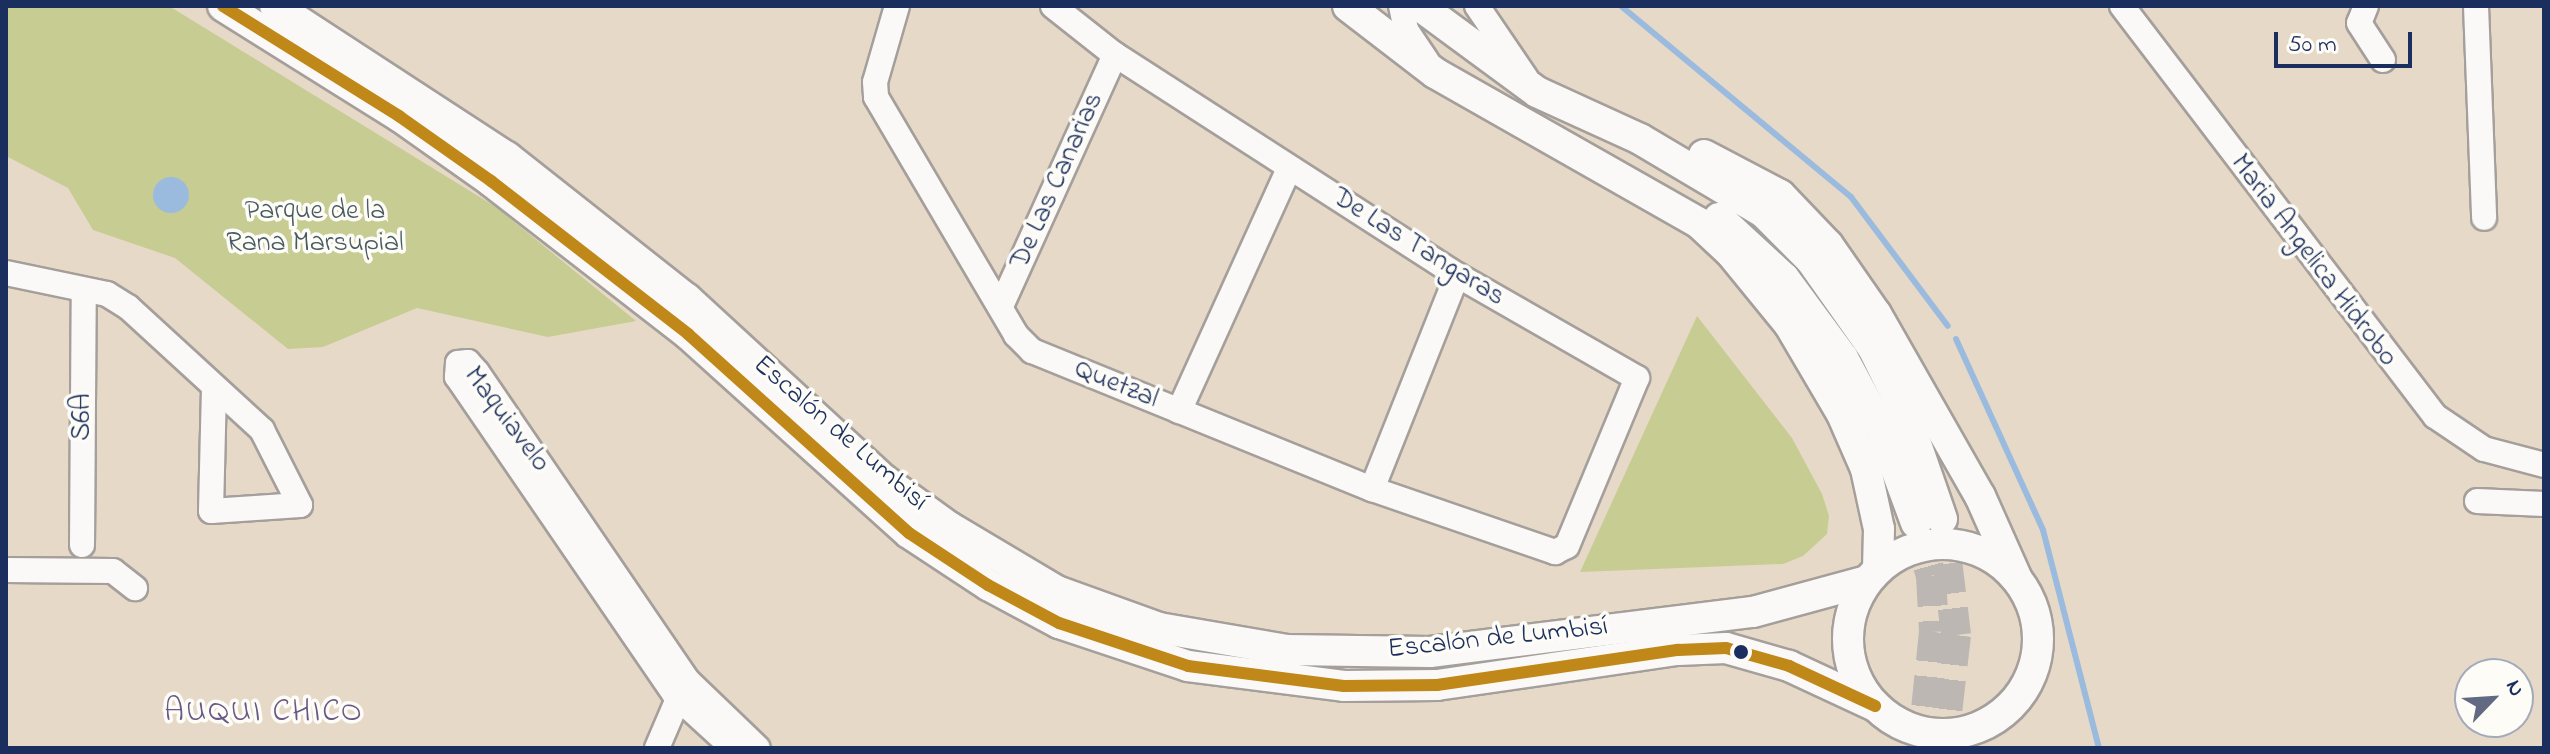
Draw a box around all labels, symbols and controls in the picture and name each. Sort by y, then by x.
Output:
scale bar [2278,16,2416,66]
text: 50 m [2288,28,2337,63]
street label: De Las Canarias [1004,88,1112,274]
street label: Maria Angelica Hidrobo [2222,148,2404,374]
street label: De Las Tangaras [1325,181,1511,315]
park label: Parque de la Rana Marsupial [226,195,404,261]
street label: Escalón de Lumbisí [745,349,935,519]
street label: Quetzal [1069,353,1163,417]
street label: Maquiavelo [455,361,557,479]
street label: S6A [66,393,100,441]
street label: Escalón de Lumbisí [1386,611,1610,667]
unlabelled marker [1733,644,1749,660]
north arrow [2454,658,2534,738]
text: N [2496,675,2532,702]
district label: AUQUI CHICO [164,694,364,732]

